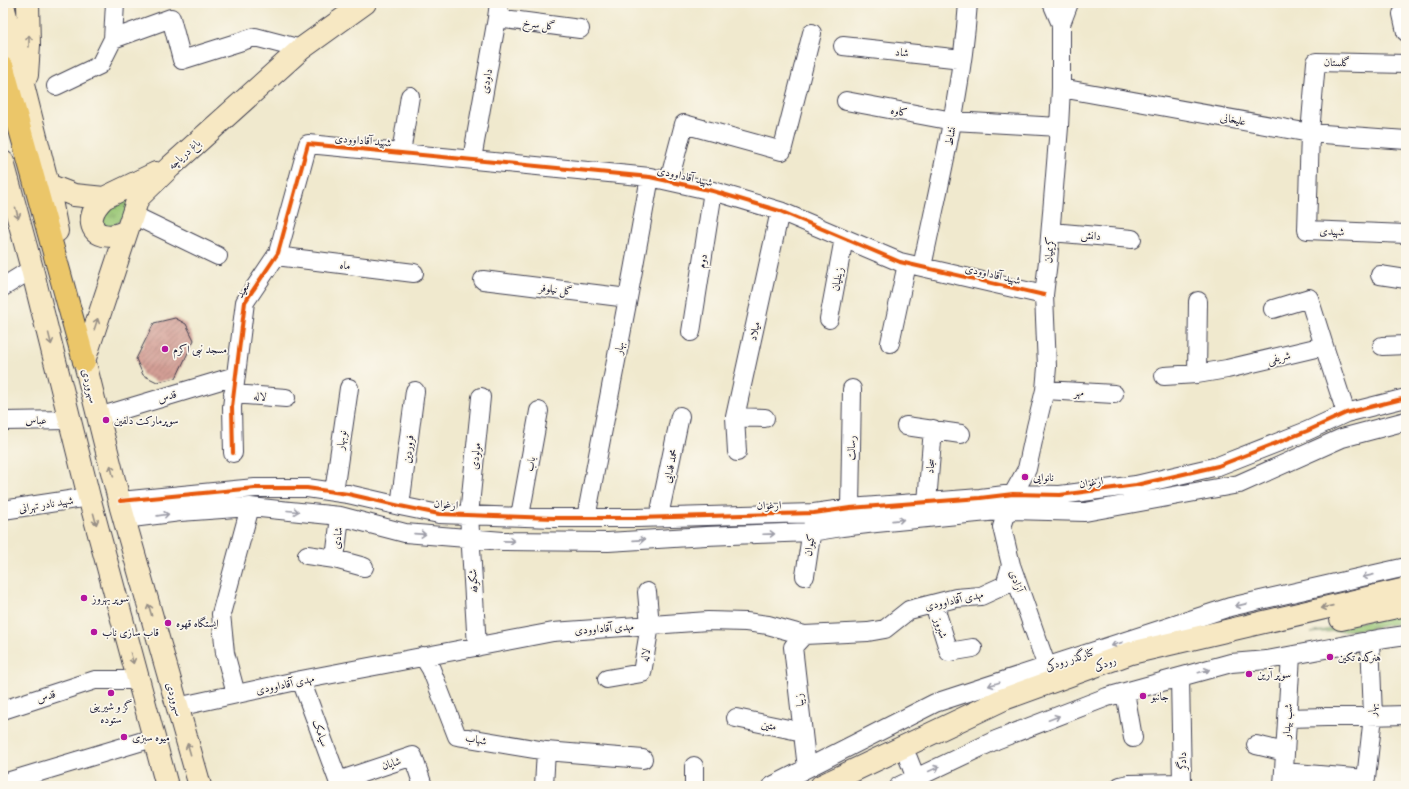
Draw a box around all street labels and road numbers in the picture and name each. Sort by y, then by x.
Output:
street label: گل سرخ [521,15,556,37]
street label: شاد [894,45,909,60]
street label: گلستان [1324,55,1350,69]
street label: داودی [478,68,495,95]
street label: کاوه [889,103,908,119]
street label: علیخانی [1219,111,1247,128]
street label: نشاط [942,125,959,147]
street label: شهید آقاداوودی [334,131,392,150]
street label: باغ دریاچه [165,136,205,174]
street label: شهید آقاداوودی [656,163,714,190]
street label: شهیدی [1319,225,1345,239]
street label: دانش [1080,228,1102,244]
street label: کریمیان [1042,236,1057,264]
street label: دوم [695,253,713,270]
street label: ماه [339,258,351,273]
street label: شهید آقاداوودی [964,261,1022,288]
street label: زینلیان [829,266,846,292]
street label: سعید [233,278,254,300]
street label: گل نیلوفر [537,280,574,300]
street label: میلاد [746,320,763,342]
street label: بهار [612,341,628,357]
street label: شریفی [1266,348,1293,368]
street label: سهروردی [78,368,100,405]
street label: مهر [1073,386,1084,400]
street label: قدس [156,387,178,406]
street label: لاله [253,390,267,403]
street label: عباس [25,414,47,427]
street label: نوبهار [334,429,350,452]
street label: فروردین [400,434,418,464]
street label: رسالت [845,435,858,461]
street label: مولودی [468,442,483,470]
street label: محمد فدایی [661,448,681,485]
street label: باب [523,456,538,473]
street label: سجاد [923,458,938,474]
street label: ارغوان [1078,474,1104,491]
street label: شهید نادر تهرانی [18,494,75,516]
street label: ارغوان [433,497,459,512]
street label: ارغوان [757,499,781,512]
street label: شادی [330,526,345,550]
street label: کیوان [801,533,818,557]
street label: آزادی [1007,568,1028,595]
street label: شکوفه [466,569,481,593]
street label: مهدی آقاداوودی [923,587,985,614]
street label: شبروز [931,615,950,640]
street label: مهدی آقاداوودی [574,619,634,638]
street label: کنارگذر رودکی [1043,643,1097,674]
street label: لاله [638,648,653,663]
street label: رودکی [1092,653,1118,673]
street label: مهدی آقاداوودی [254,671,316,698]
street label: سهروردی [163,681,186,718]
street label: قدس [35,687,57,706]
street label: زیبا [792,693,807,707]
street label: شب بیدار [1280,703,1296,740]
street label: بهار [1366,704,1380,717]
street label: سیامک [310,718,331,749]
street label: متین [760,718,778,733]
street label: شهاب [464,731,488,749]
street label: دادگر [1175,752,1189,771]
street label: شایان [380,754,403,773]

